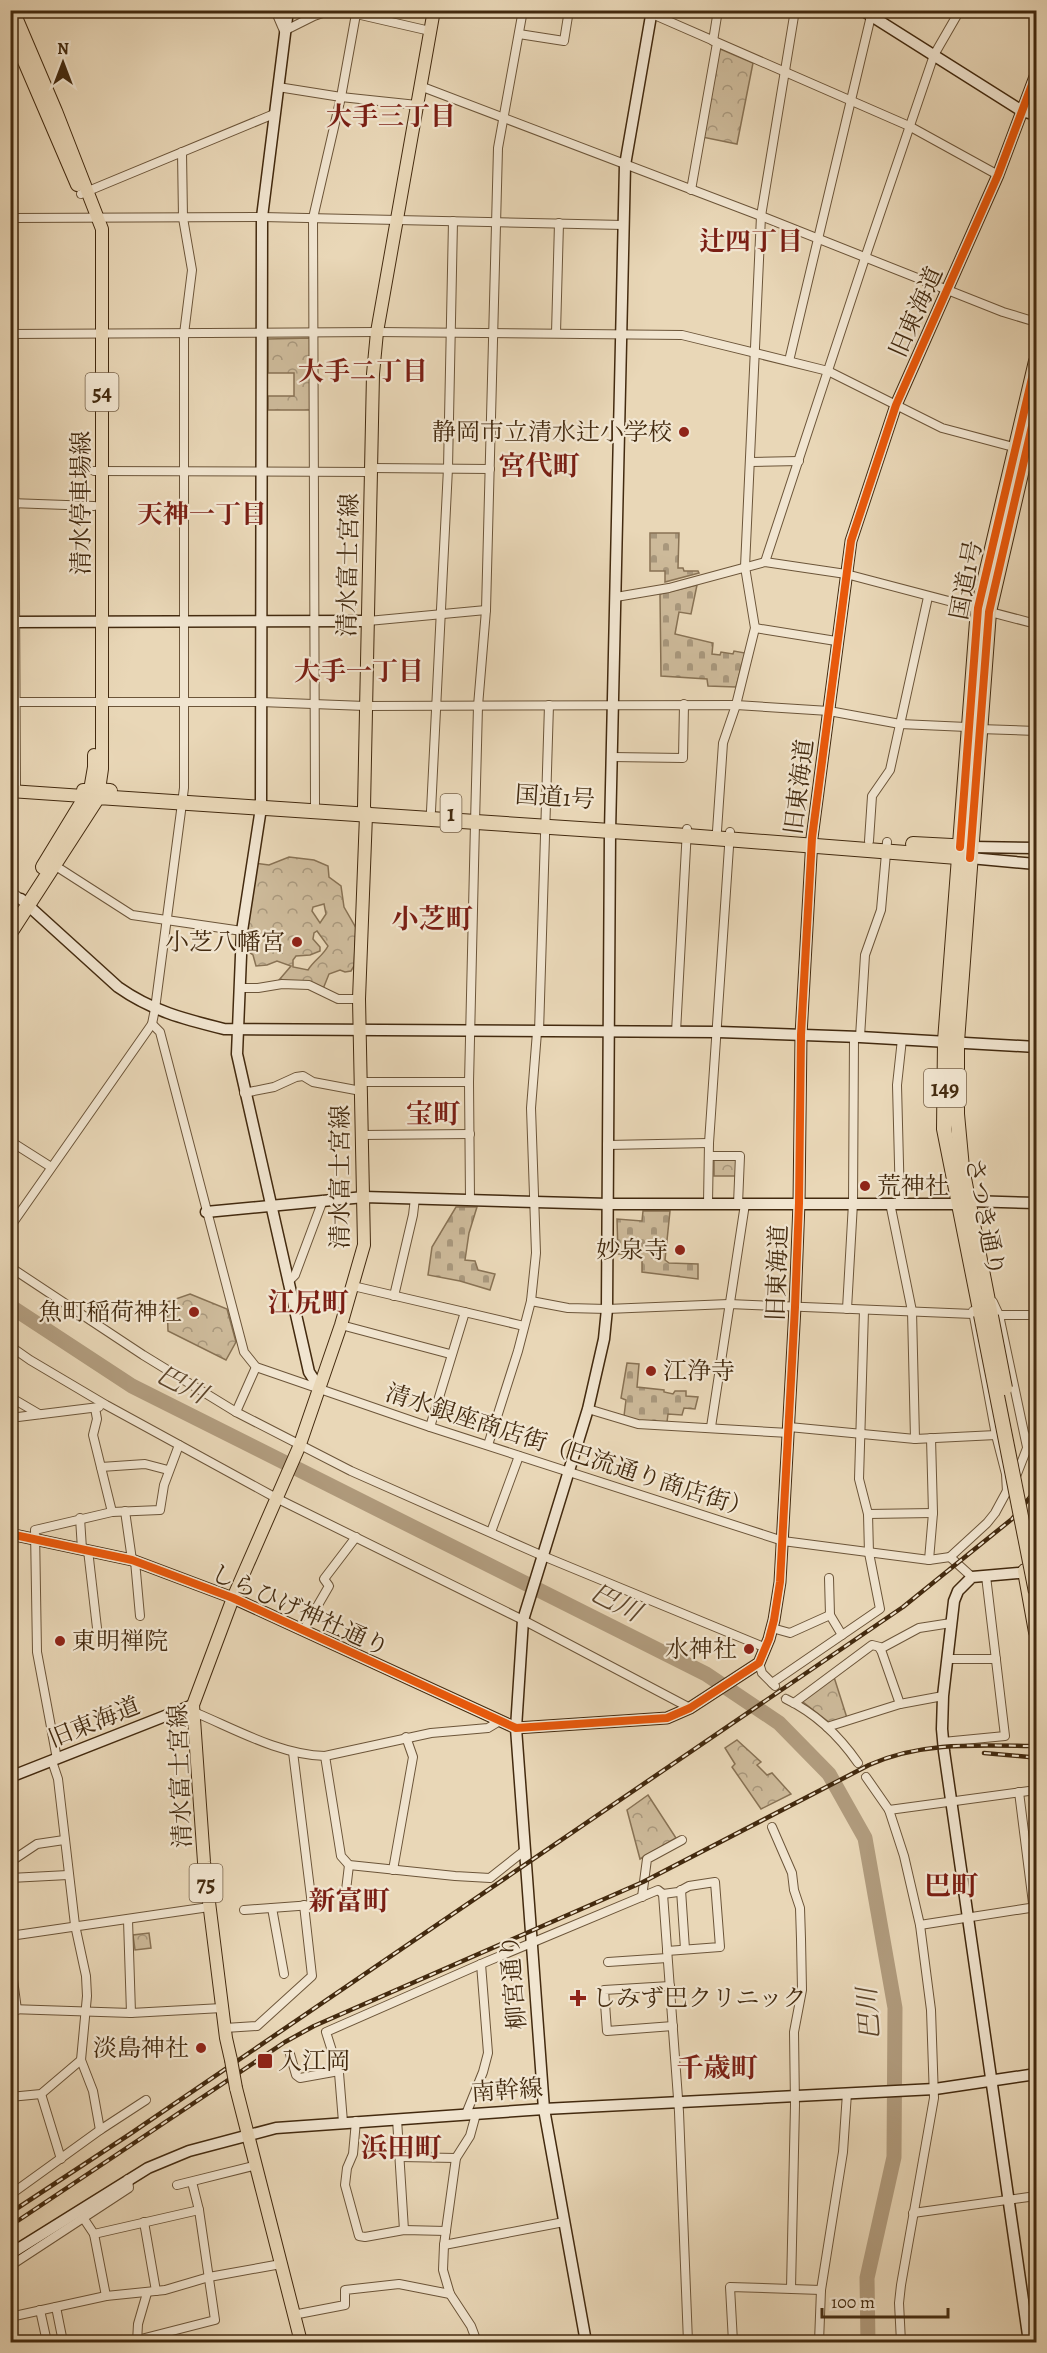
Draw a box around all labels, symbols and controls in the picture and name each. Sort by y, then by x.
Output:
north arrow [33,33,93,93]
text: N [57,38,69,60]
district label: 大手三丁目 [326,99,456,134]
district label: 辻四丁目 [699,224,803,259]
street label: 旧東海道 [882,262,950,362]
district label: 大手二丁目 [298,354,428,389]
road number: 54 [86,373,118,411]
place label: 静岡市立清水辻小学校 [432,416,672,448]
marker: 静岡市立清水辻小学校 [677,425,691,439]
street label: 清水停車場線 [65,431,97,575]
district label: 宮代町 [499,448,580,484]
street label: 清水富士宮線 [331,493,365,637]
district label: 天神一丁目 [137,497,267,532]
street label: 国道1号 [943,538,989,622]
district label: 大手一丁目 [294,654,424,689]
street label: 旧東海道 [777,737,821,837]
street label: 国道1号 [514,778,596,816]
road number: 1 [440,794,462,832]
district label: 小芝町 [392,901,473,937]
place label: 小芝八幡宮 [165,926,285,958]
marker: 小芝八幡宮 [290,935,304,949]
road number: 149 [924,1069,966,1107]
district label: 宝町 [406,1096,460,1132]
street label: 清水富士宮線 [324,1105,356,1249]
street label: さつき通り [958,1155,1012,1279]
place label: 荒神社 [877,1170,949,1202]
marker: 荒神社 [858,1179,872,1193]
street label: 旧東海道 [759,1224,795,1322]
place label: 妙泉寺 [596,1234,668,1266]
marker: 妙泉寺 [673,1243,687,1257]
district label: 江尻町 [268,1285,349,1321]
place label: 魚町稲荷神社 [38,1296,182,1328]
marker: 魚町稲荷神社 [187,1305,201,1319]
place label: 江浄寺 [663,1355,735,1387]
water label: 巴川 [151,1357,216,1413]
marker: 江浄寺 [644,1364,658,1378]
street label: 清水銀座商店街（巴流通り商店街） [381,1376,757,1526]
street label: しらひげ神社通り [206,1556,394,1664]
water label: 巴川 [585,1575,650,1631]
place label: 東明禅院 [72,1625,168,1657]
place label: 水神社 [665,1633,737,1665]
marker: 東明禅院 [53,1634,67,1648]
marker: 水神社 [742,1642,756,1656]
street label: 旧東海道 [44,1689,144,1755]
street label: 清水富士宮線 [161,1703,199,1849]
road number: 75 [190,1864,222,1902]
district label: 巴町 [924,1868,978,1904]
district label: 新富町 [309,1883,390,1919]
street label: 柳宮通り [493,1933,533,2031]
place label: しみず巴クリニック [592,1982,807,2014]
water label: 巴川 [849,1984,888,2041]
marker: しみず巴クリニック [569,1989,587,2007]
place label: 淡島神社 [93,2032,189,2064]
marker: 淡島神社 [194,2041,208,2055]
place label: 入江岡 [278,2045,350,2077]
district label: 千歳町 [677,2050,758,2086]
marker: 入江岡 [256,2052,274,2070]
street label: 南幹線 [470,2072,544,2108]
district label: 浜田町 [361,2130,442,2166]
scale bar [822,2281,948,2319]
text: 100 m [831,2290,875,2314]

